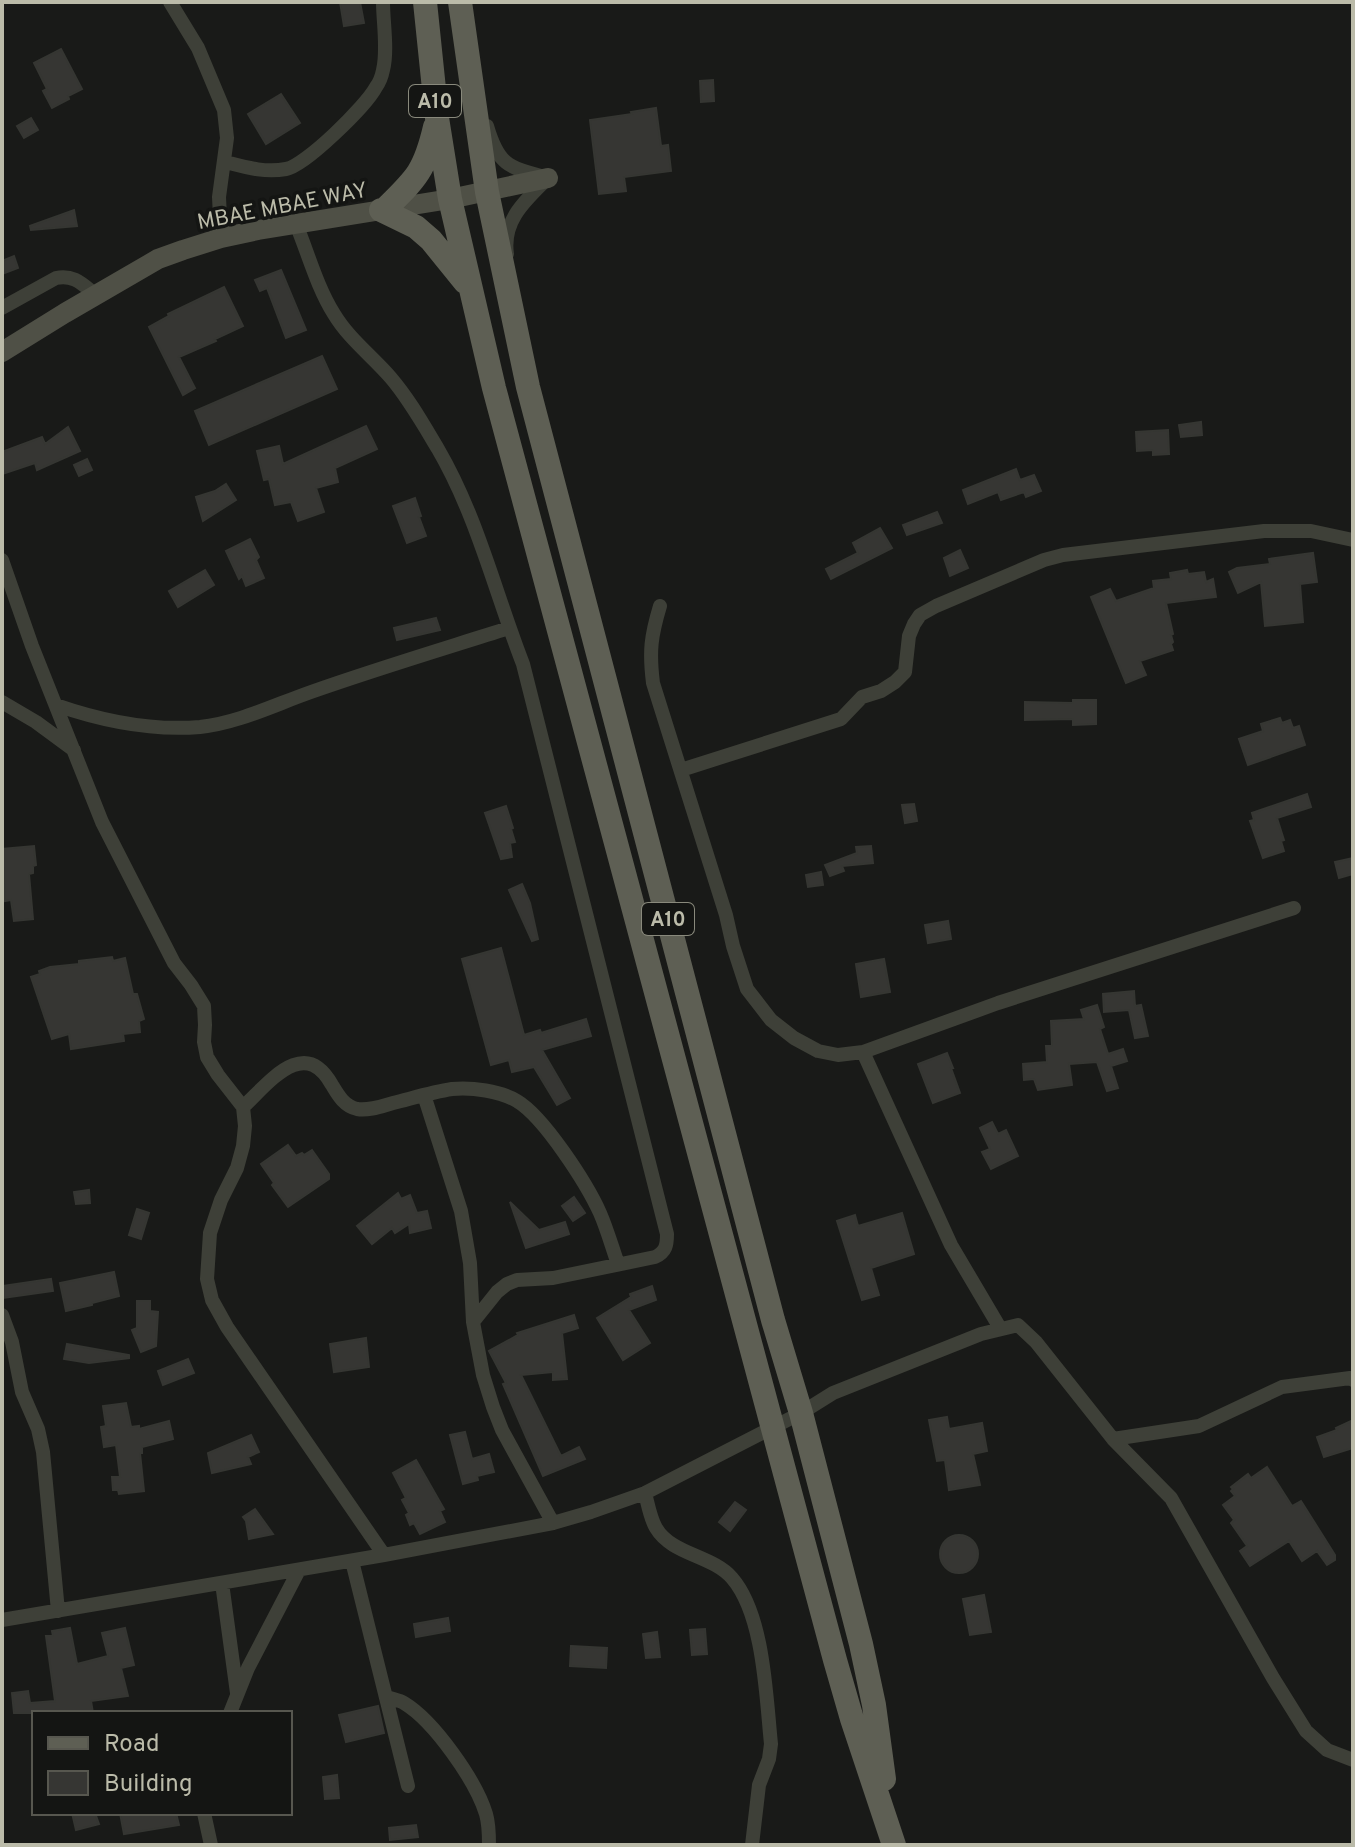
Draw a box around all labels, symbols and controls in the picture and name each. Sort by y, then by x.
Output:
road number: A10 [409,85,461,117]
street label: MBAE MBAE WAY [195,178,370,237]
road number: A10 [642,903,694,935]
legend [32,1711,292,1815]
text: Road [104,1730,160,1760]
text: Building [104,1770,193,1800]

